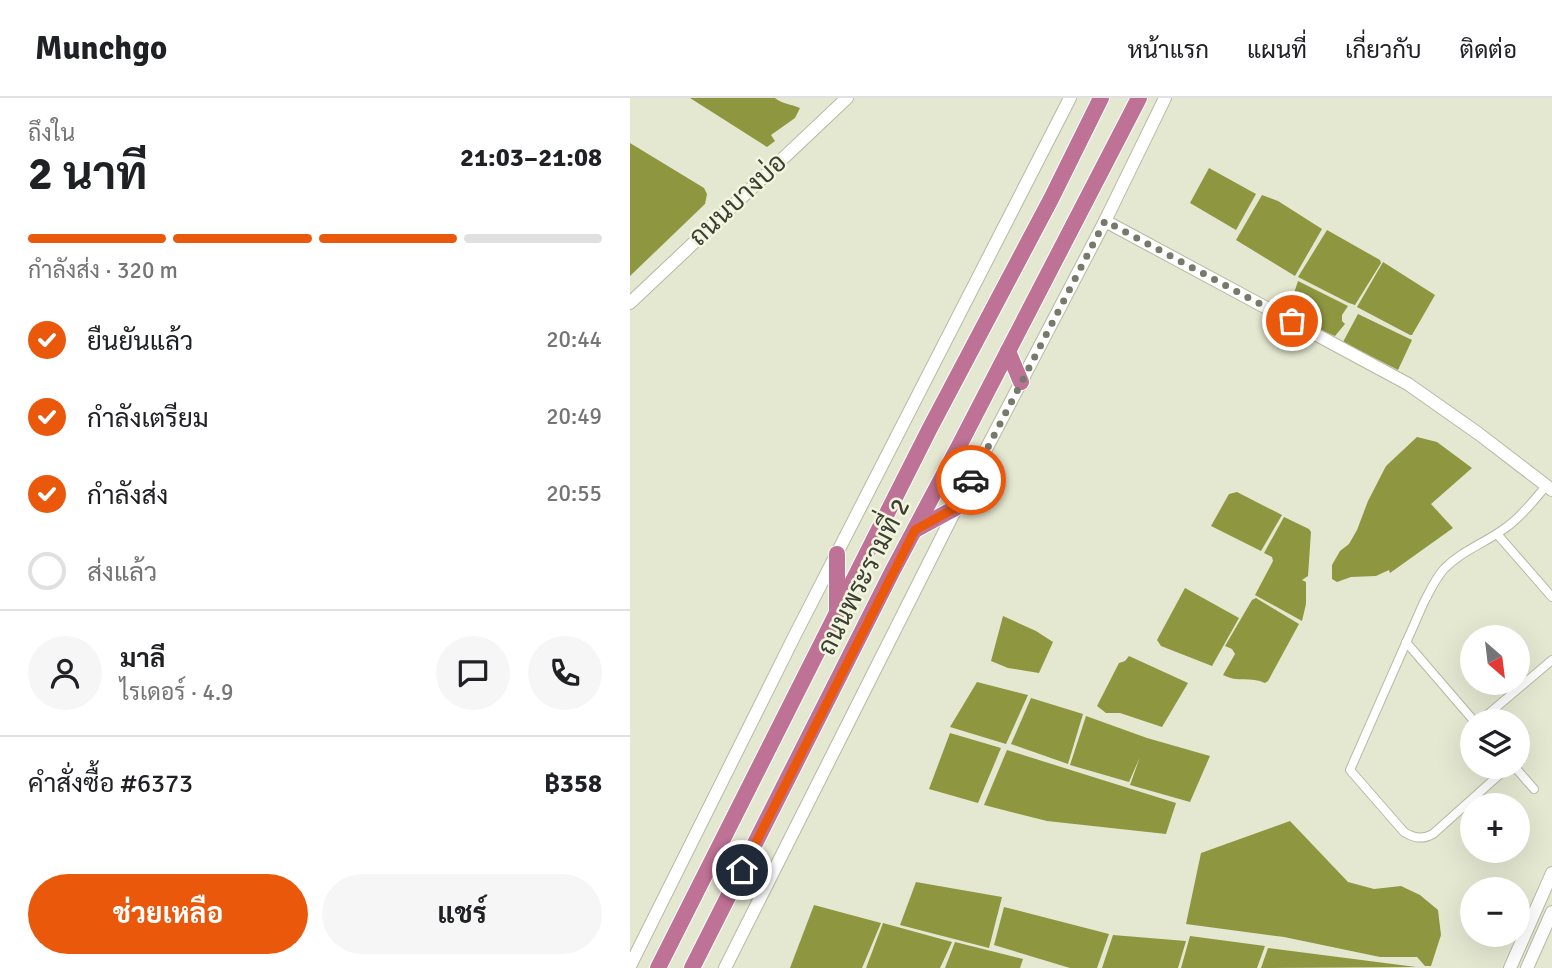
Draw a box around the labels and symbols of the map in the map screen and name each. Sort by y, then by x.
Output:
street label: ถนนบางบ่อ [683,147,793,253]
pin [1262,291,1322,351]
courier [936,445,1006,515]
street label: ถนนพระรามที่ 2 [805,490,917,661]
north arrow [1460,625,1530,695]
pin [712,840,772,900]

